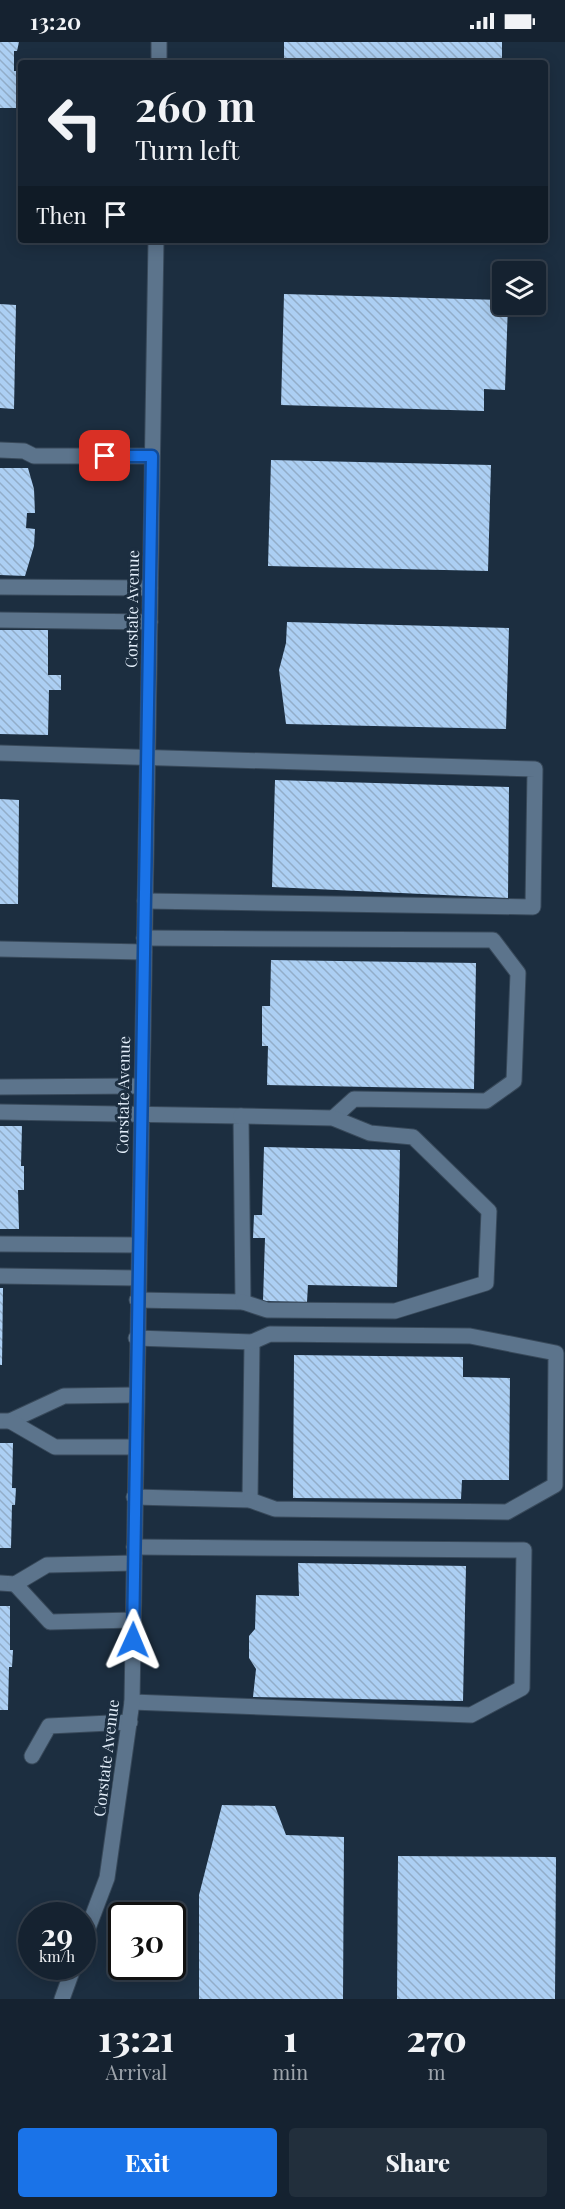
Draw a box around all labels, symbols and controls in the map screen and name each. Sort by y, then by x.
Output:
text: 13:20 [30,6,81,36]
text: 260 m [135,77,255,133]
icon: left [36,84,114,162]
text: Turn left [135,131,239,167]
icon: arrive [99,198,132,231]
text: Then [36,200,87,230]
map controls [492,261,546,315]
button: layers [492,261,546,315]
pin [79,430,130,481]
icon: arrive [88,439,121,472]
street label: Corstate Avenue [120,550,143,668]
street label: Corstate Avenue [111,1036,134,1154]
position arrow [101,1608,165,1672]
street label: Corstate Avenue [88,1698,123,1818]
speed limit sign: 30 [108,1902,186,1980]
text: 29 [41,1914,73,1954]
text: km/h [39,1946,75,1966]
text: 13:21 [98,2013,174,2061]
text: 1 [283,2013,297,2061]
text: 270 [407,2013,467,2061]
text: Arrival [106,2058,167,2085]
text: min [273,2058,308,2085]
text: m [428,2058,445,2085]
button: Exit [18,2128,277,2197]
button: Share [289,2128,547,2197]

